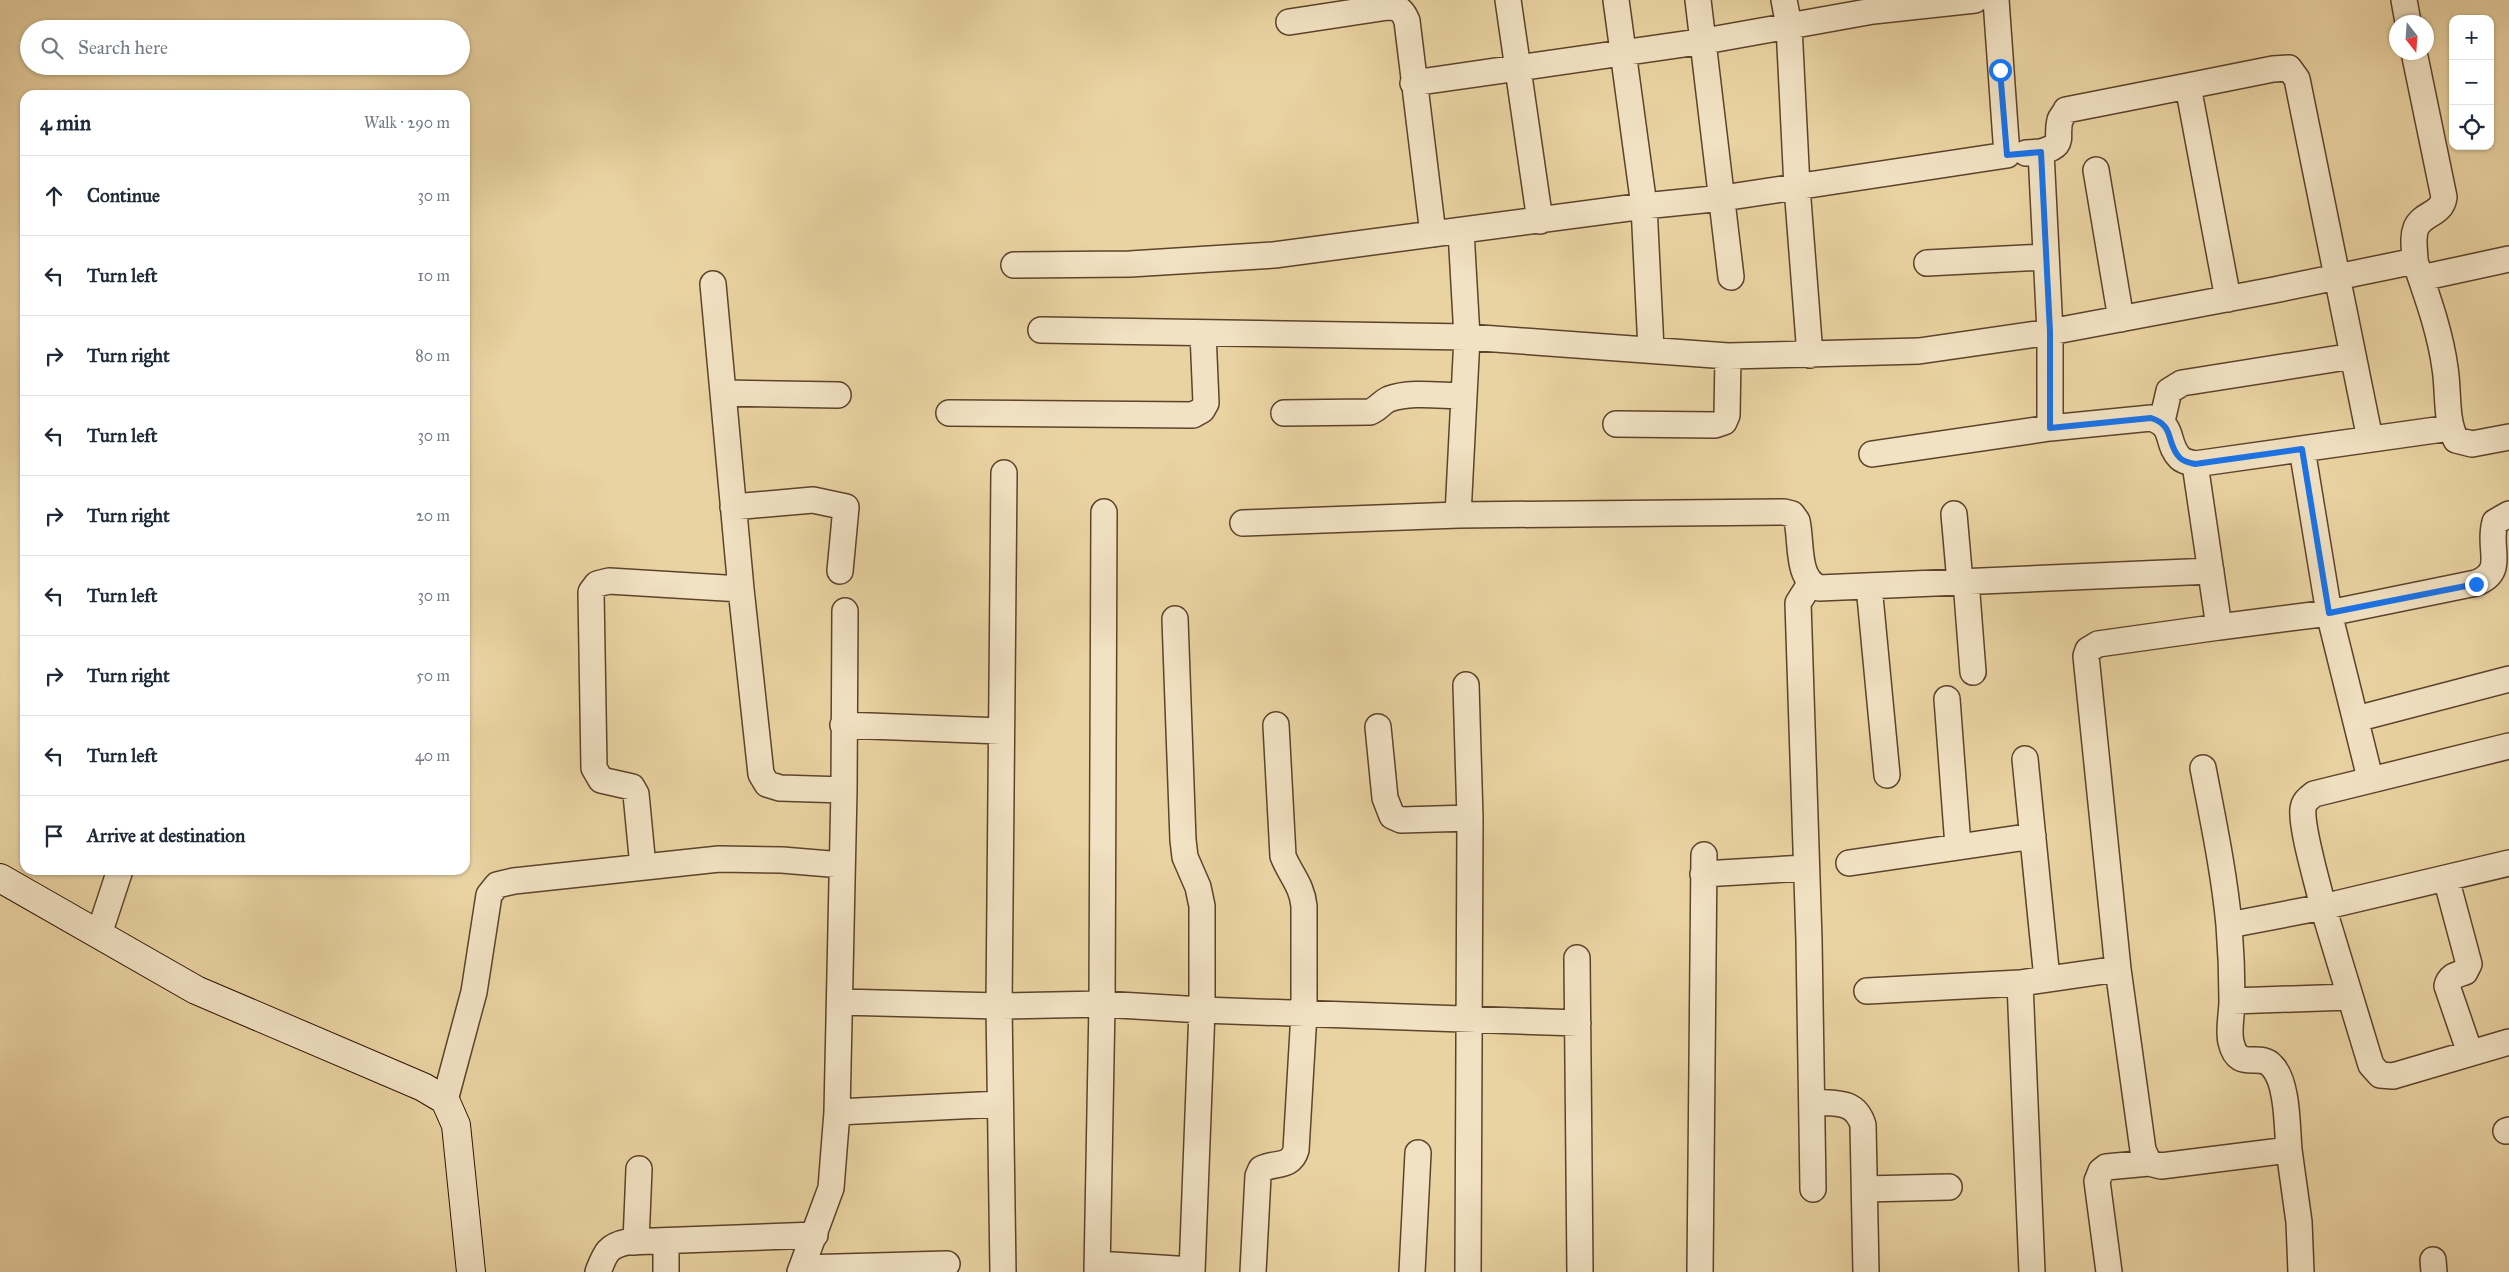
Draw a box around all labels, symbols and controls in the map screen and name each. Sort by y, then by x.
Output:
north arrow [2389,15,2434,60]
map controls [2449,15,2494,150]
button: + [2449,15,2494,60]
search box [20,20,470,75]
icon: search [38,34,66,62]
text: Search here [78,36,168,59]
route start [1989,59,2012,82]
button: − [2449,60,2494,105]
button: locate [2449,105,2494,150]
text: 4 min [40,110,91,136]
text: Walk · 290 m [364,113,450,132]
icon: ahead [40,182,68,210]
text: Continue [87,184,160,207]
text: 30 m [417,186,450,205]
icon: left [40,262,68,290]
text: Turn left [87,264,157,287]
text: 10 m [418,266,450,285]
icon: right [40,342,68,370]
text: Turn right [87,344,170,367]
text: 80 m [415,346,450,365]
icon: left [40,422,68,450]
text: Turn left [87,424,157,447]
text: 30 m [417,426,450,445]
icon: right [40,502,68,530]
text: Turn right [87,504,170,527]
text: 20 m [416,506,450,525]
route end [2465,573,2488,596]
icon: left [40,582,68,610]
text: Turn left [87,584,157,607]
text: 30 m [417,586,450,605]
icon: right [40,662,68,690]
text: Turn right [87,664,170,687]
text: 50 m [416,666,450,685]
icon: left [40,742,68,770]
text: Turn left [87,744,157,767]
text: 40 m [415,746,450,765]
icon: arrive [40,822,68,850]
text: Arrive at destination [87,824,245,847]

